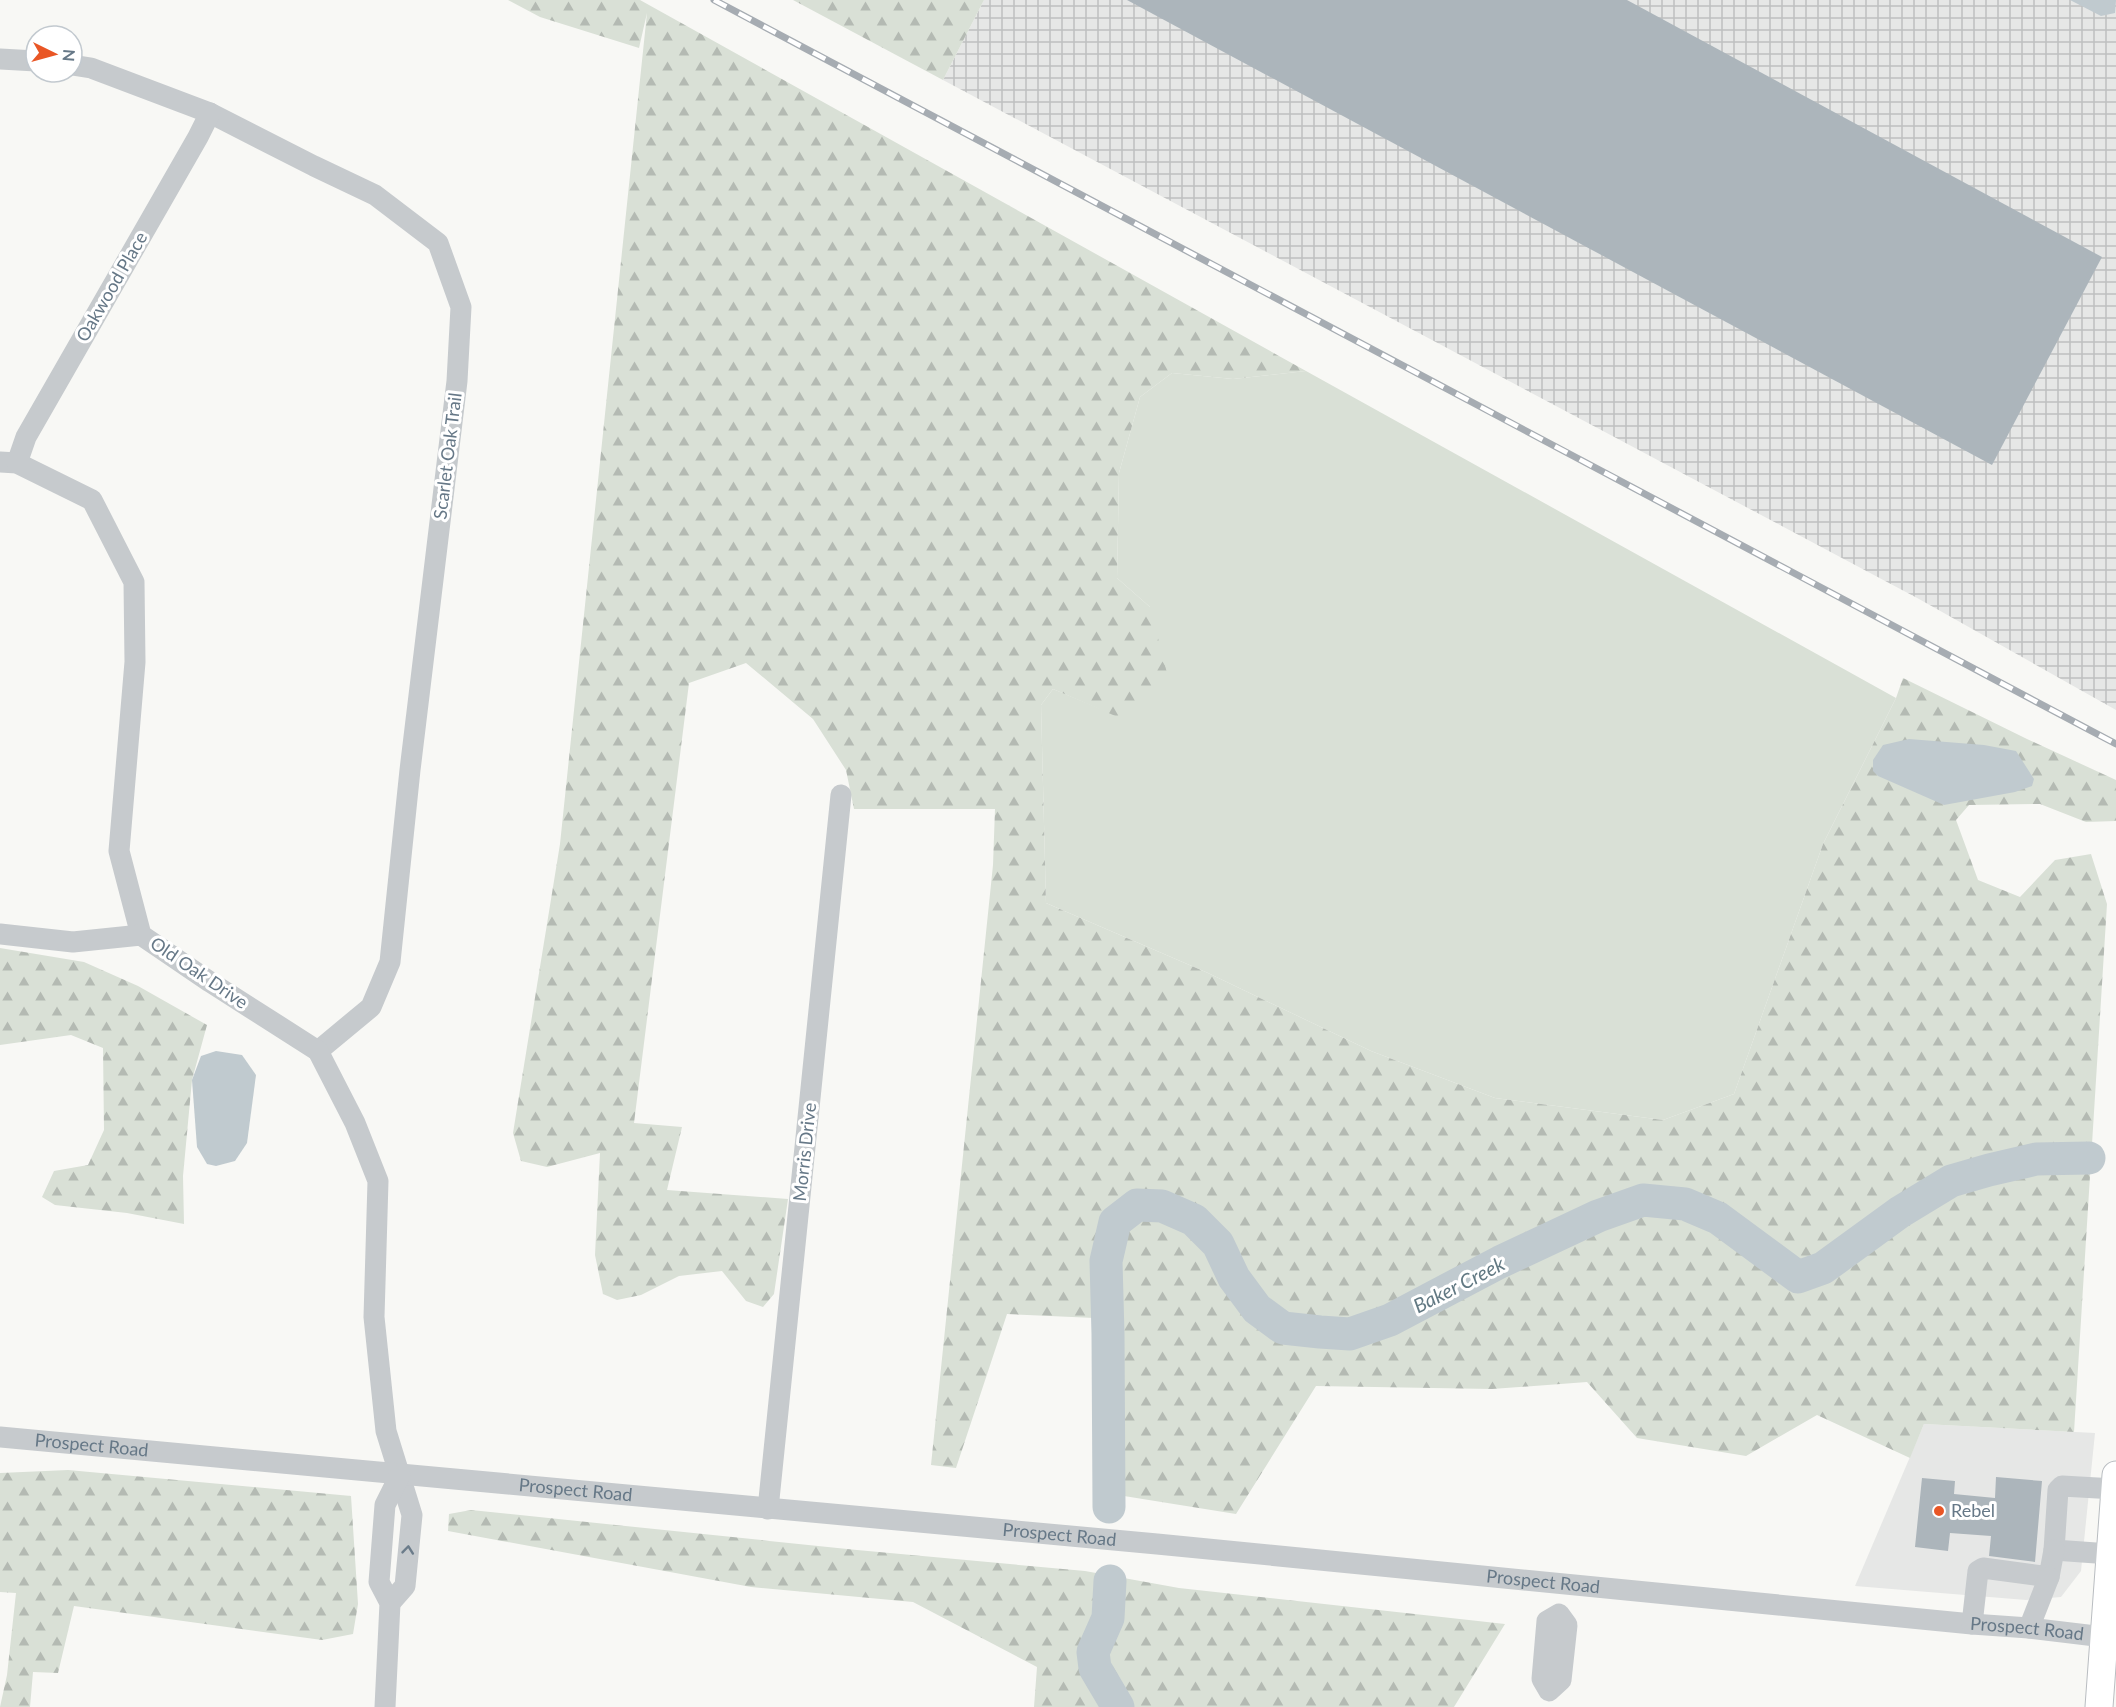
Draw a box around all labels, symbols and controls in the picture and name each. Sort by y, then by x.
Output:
north arrow [24,24,84,84]
text: N [59,48,79,62]
street label: Oakwood Place [71,228,151,345]
street label: Scarlet Oak Trail [428,391,466,520]
street label: Old Oak Drive [147,931,253,1013]
street label: Morris Drive [788,1101,820,1202]
water label: Baker Creek [1409,1251,1509,1317]
street label: Prospect Road [34,1428,150,1461]
street label: Prospect Road [518,1473,633,1505]
place label: Rebel [1951,1499,1995,1521]
marker: Rebel [1932,1504,1946,1518]
street label: Prospect Road [1002,1518,1117,1550]
one-way arrow [401,1546,414,1555]
street label: Prospect Road [1485,1564,1601,1597]
street label: Prospect Road [1969,1612,2085,1644]

